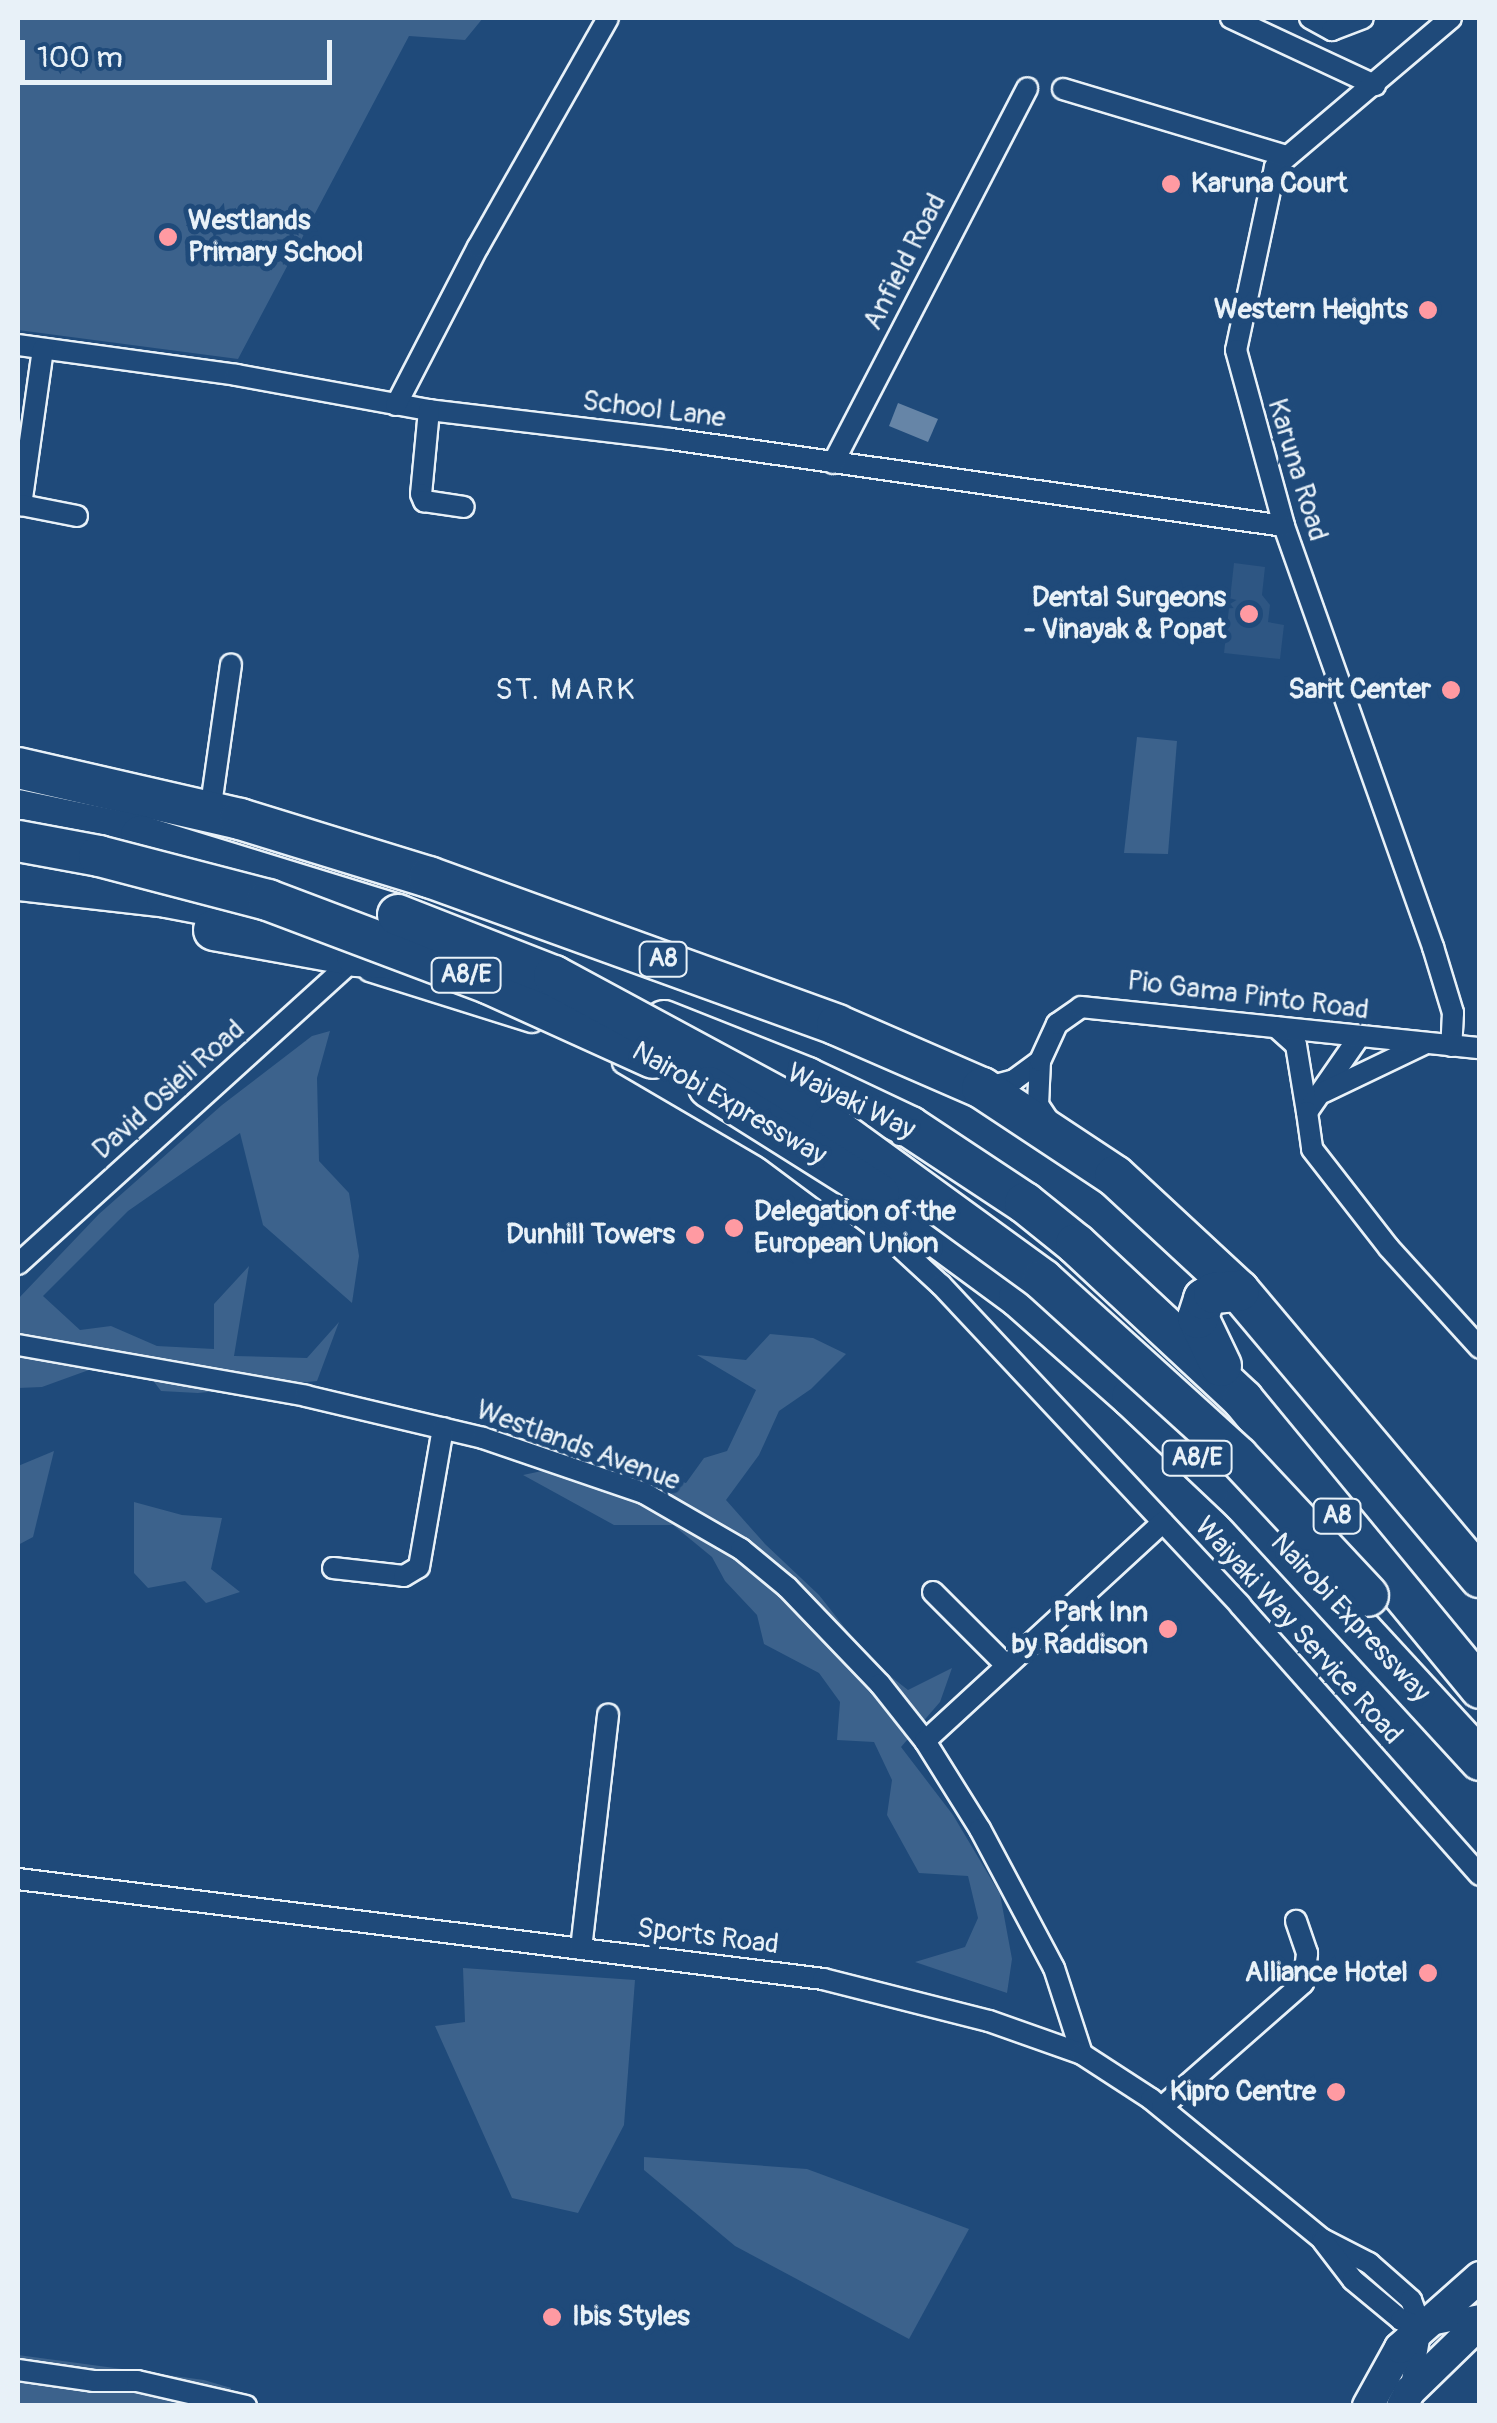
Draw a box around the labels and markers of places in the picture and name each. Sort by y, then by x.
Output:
place label: Karuna Court [1191,167,1348,201]
marker: Karuna Court [1160,173,1182,195]
place label: Westlands Primary School [188,204,364,270]
marker: Westlands Primary School [157,226,179,248]
place label: Western Heights [1214,293,1408,327]
marker: Western Heights [1417,299,1439,321]
place label: Dental Surgeons - Vinayak & Popat [1024,581,1226,647]
marker: Dental Surgeons - Vinayak & Popat [1236,601,1262,627]
place label: Sarit Center [1288,673,1431,707]
marker: Sarit Center [1440,679,1462,701]
place label: Delegation of the European Union [754,1195,956,1261]
marker: Delegation of the European Union [723,1217,745,1239]
place label: Dunhill Towers [506,1218,675,1252]
marker: Dunhill Towers [684,1224,706,1246]
place label: Park Inn by Raddison [1011,1596,1148,1662]
marker: Park Inn by Raddison [1157,1618,1179,1640]
place label: Alliance Hotel [1245,1956,1408,1990]
marker: Alliance Hotel [1417,1962,1439,1984]
place label: Kipro Centre [1170,2075,1316,2109]
marker: Kipro Centre [1325,2081,1347,2103]
place label: Ibis Styles [572,2300,690,2334]
marker: Ibis Styles [541,2306,563,2328]

